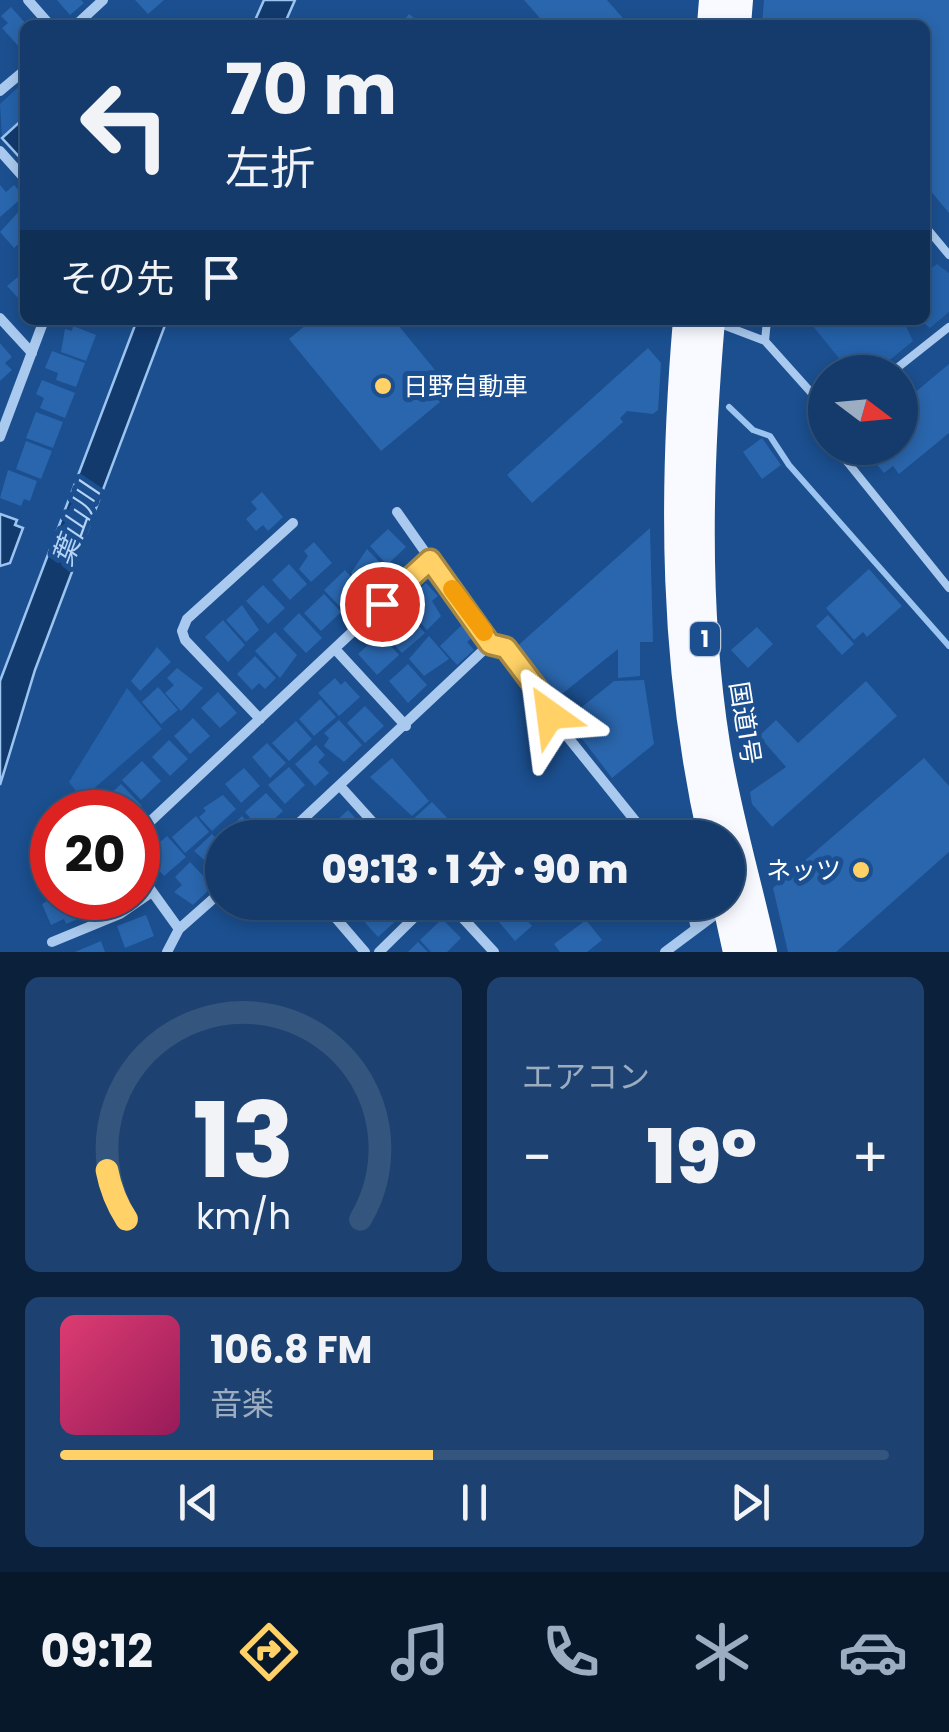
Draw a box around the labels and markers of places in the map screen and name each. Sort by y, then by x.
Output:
place label: 日野自動車 [403,369,528,404]
marker: 日野自動車 [372,375,394,397]
pin [340,562,425,647]
place label: ネッツ [766,853,841,888]
marker: ネッツ [850,859,872,881]

